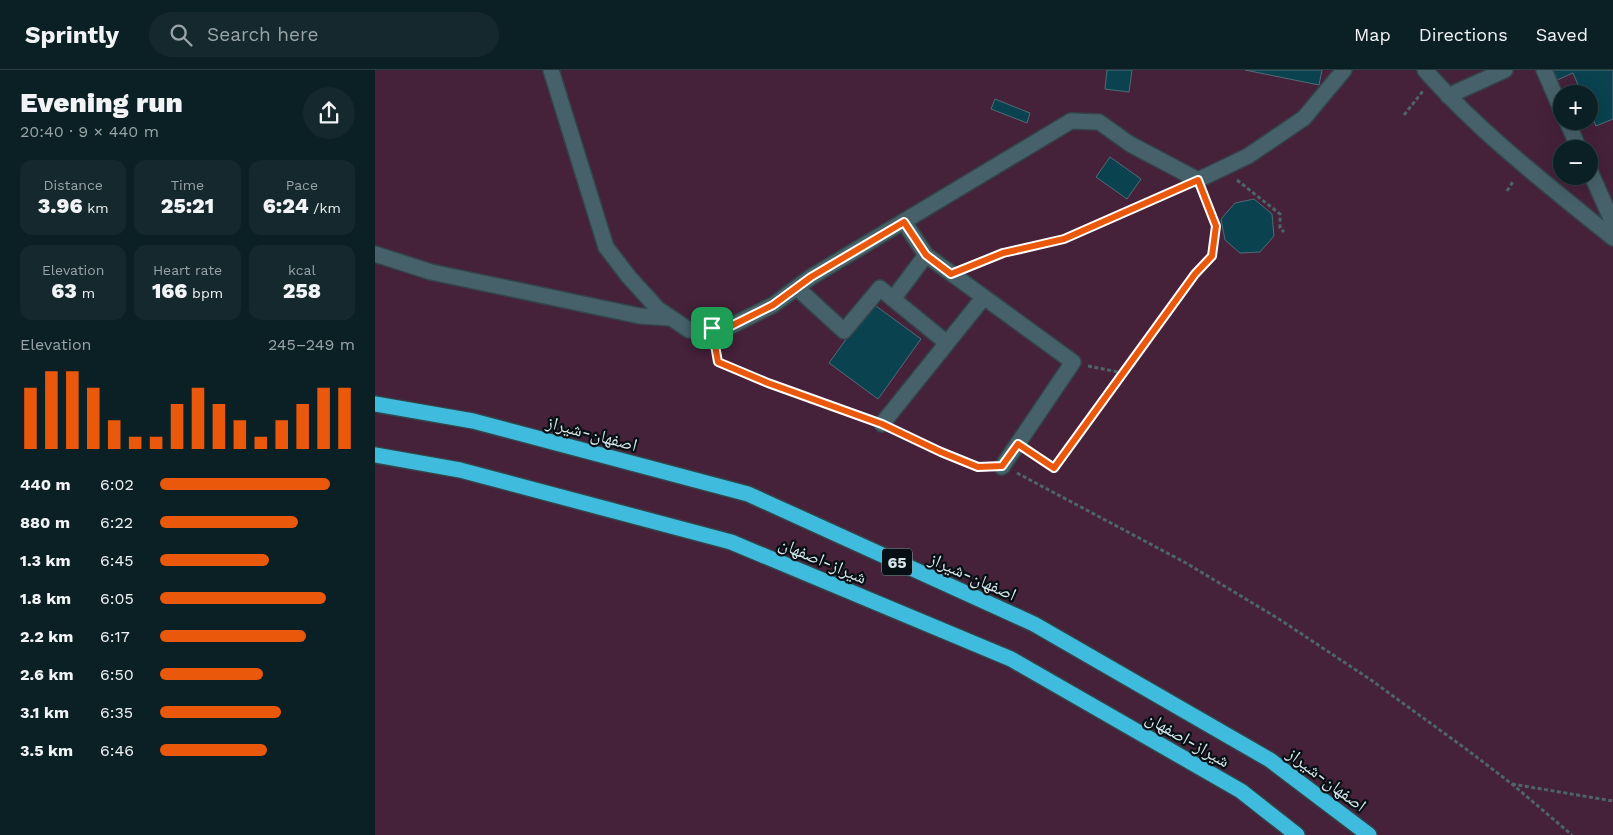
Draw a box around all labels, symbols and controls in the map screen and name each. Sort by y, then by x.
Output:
search box [149,12,499,57]
text: Sprintly [25,21,119,49]
icon: search [167,21,195,49]
text: Search here [207,23,318,46]
text: Map [1354,24,1391,45]
text: Directions [1419,24,1508,45]
text: Saved [1536,24,1588,45]
map controls [1553,85,1598,185]
button: + [1553,85,1598,130]
text: Evening run [20,86,183,119]
button: share [303,87,355,139]
text: 20:40 · 9 × 440 m [20,122,159,141]
button: − [1553,140,1598,185]
text: Distance [43,177,103,193]
text: Time [171,177,204,193]
text: Pace [286,177,318,193]
text: 3.96 [38,193,83,218]
text: 25:21 [161,193,214,218]
text: 6:24 [263,193,309,218]
text: km [83,200,109,216]
text: /km [309,200,341,216]
text: Elevation [42,262,104,278]
text: Heart rate [153,262,222,278]
text: kcal [288,262,316,278]
text: 63 [51,278,77,303]
text: 166 [152,278,187,303]
text: 258 [283,278,321,303]
text: m [77,285,95,301]
text: bpm [187,285,223,301]
pin [691,307,733,349]
icon: arrive [698,314,726,342]
text: Elevation [20,335,91,354]
text: 245–249 m [268,335,355,354]
street label: اصفهان-شیراز [543,411,640,456]
text: 440 m [20,475,71,494]
text: 6:02 [100,475,134,494]
text: 880 m [20,513,70,532]
text: 6:22 [100,513,133,532]
street label: شیراز-اصفهان [776,532,870,589]
street label: اصفهان-شیراز [925,547,1020,605]
road number: 65 [882,548,912,576]
text: 1.3 km [20,551,71,570]
text: 6:45 [100,551,134,570]
text: 1.8 km [20,589,71,608]
text: 6:05 [100,589,134,608]
text: 2.2 km [20,627,73,646]
text: 6:17 [100,627,130,646]
text: 2.6 km [20,665,74,684]
text: 6:50 [100,665,134,684]
text: 3.1 km [20,703,69,722]
text: 6:35 [100,703,133,722]
street label: شیراز-اصفهان [1142,707,1234,772]
text: 3.5 km [20,741,73,760]
text: 6:46 [100,741,134,760]
street label: اصفهان-شیراز [1282,742,1371,816]

